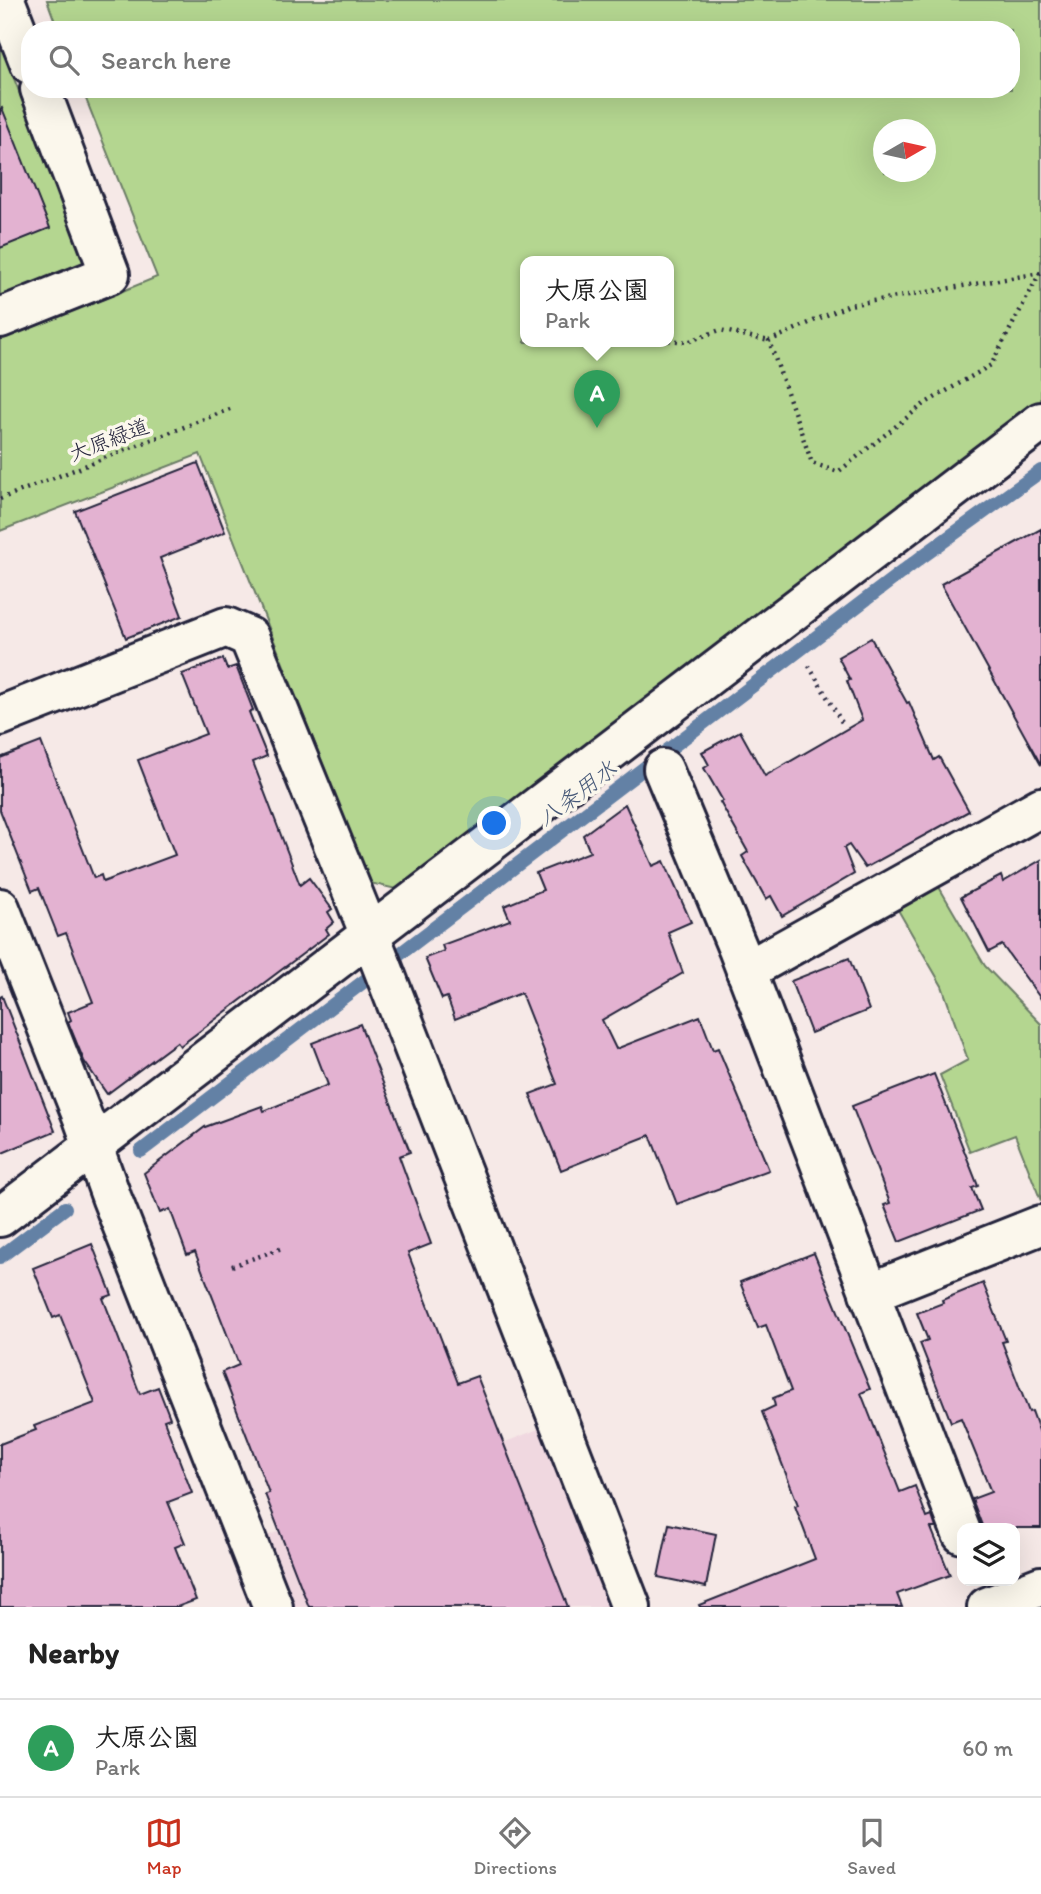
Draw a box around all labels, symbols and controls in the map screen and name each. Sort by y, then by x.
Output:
search box [21,21,1020,98]
icon: search [45,41,83,79]
text: Search here [101,44,231,76]
north arrow [873,119,936,182]
popup [520,256,674,347]
text: 大原公園 [545,274,649,306]
text: Park [545,306,590,334]
pin: A [574,370,620,428]
street label: 大原緑道 [65,413,153,466]
water label: 八条用水 [532,754,622,832]
your location [477,806,511,840]
map controls [957,1523,1020,1586]
button: layers [957,1523,1020,1586]
text: Nearby [28,1634,119,1671]
text: 大原公園 [95,1721,199,1753]
text: A [44,1734,58,1762]
text: 60 m [962,1734,1013,1762]
text: Park [95,1753,140,1781]
tab: Map [145,1814,183,1879]
tab: Directions [473,1814,557,1879]
tab: Saved [847,1814,896,1879]

